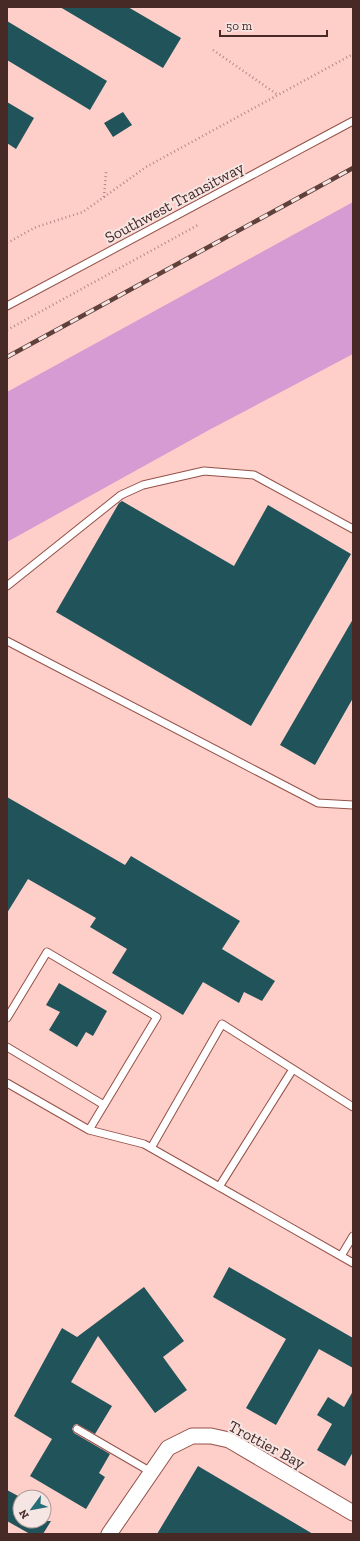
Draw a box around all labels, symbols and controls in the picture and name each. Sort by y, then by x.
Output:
scale bar [220,12,327,38]
text: 50 m [226,19,253,33]
street label: Southwest Transitway [101,157,248,247]
street label: Trottier Bay [225,1416,309,1473]
north arrow [12,1489,52,1529]
text: N [16,1507,32,1521]

